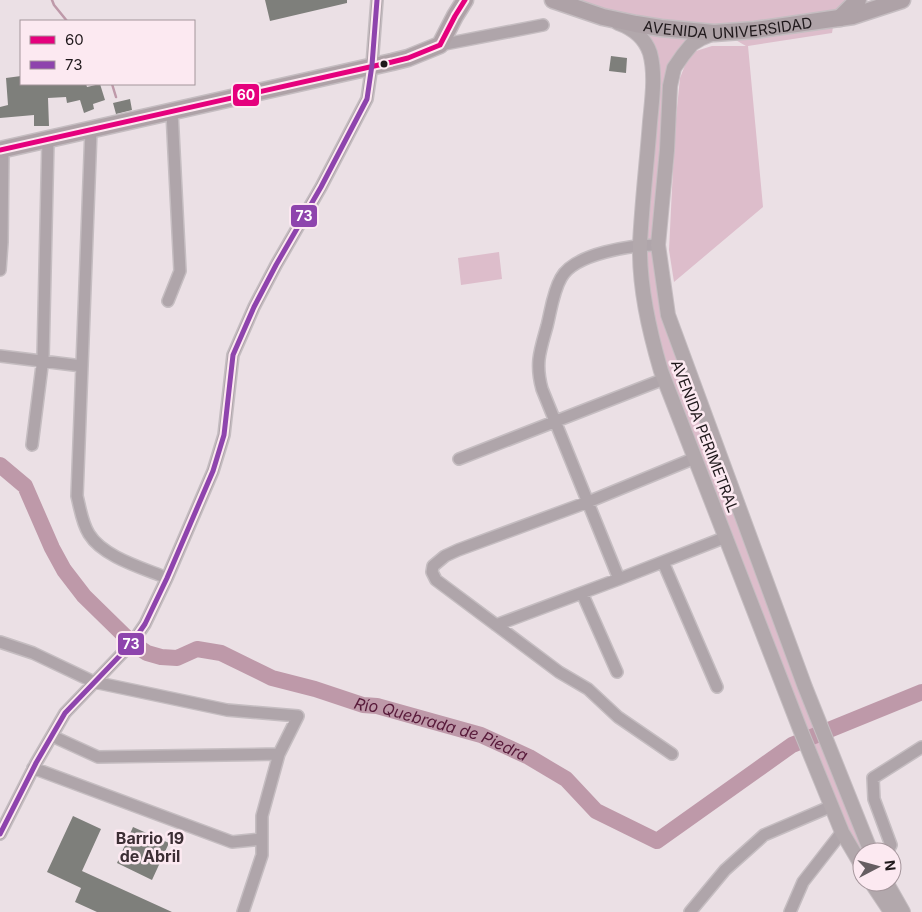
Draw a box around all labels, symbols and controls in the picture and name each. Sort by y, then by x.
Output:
street label: AVENIDA UNIVERSIDAD [642,12,813,43]
legend [20,20,195,85]
text: 60 [65,30,84,49]
text: 73 [65,55,83,74]
unlabelled marker [379,59,389,69]
line badge: 60 [232,83,260,107]
text: 60 [237,86,255,103]
line badge: 73 [290,204,318,228]
text: 73 [296,207,312,224]
street label: AVENIDA PERIMETRAL [667,357,743,515]
line badge: 73 [117,632,145,656]
text: 73 [123,635,139,652]
water label: Río Quebrada de Piedra [352,693,531,765]
district label: Barrio 19 de Abril [116,828,184,866]
north arrow [852,842,902,892]
text: N [881,859,899,872]

